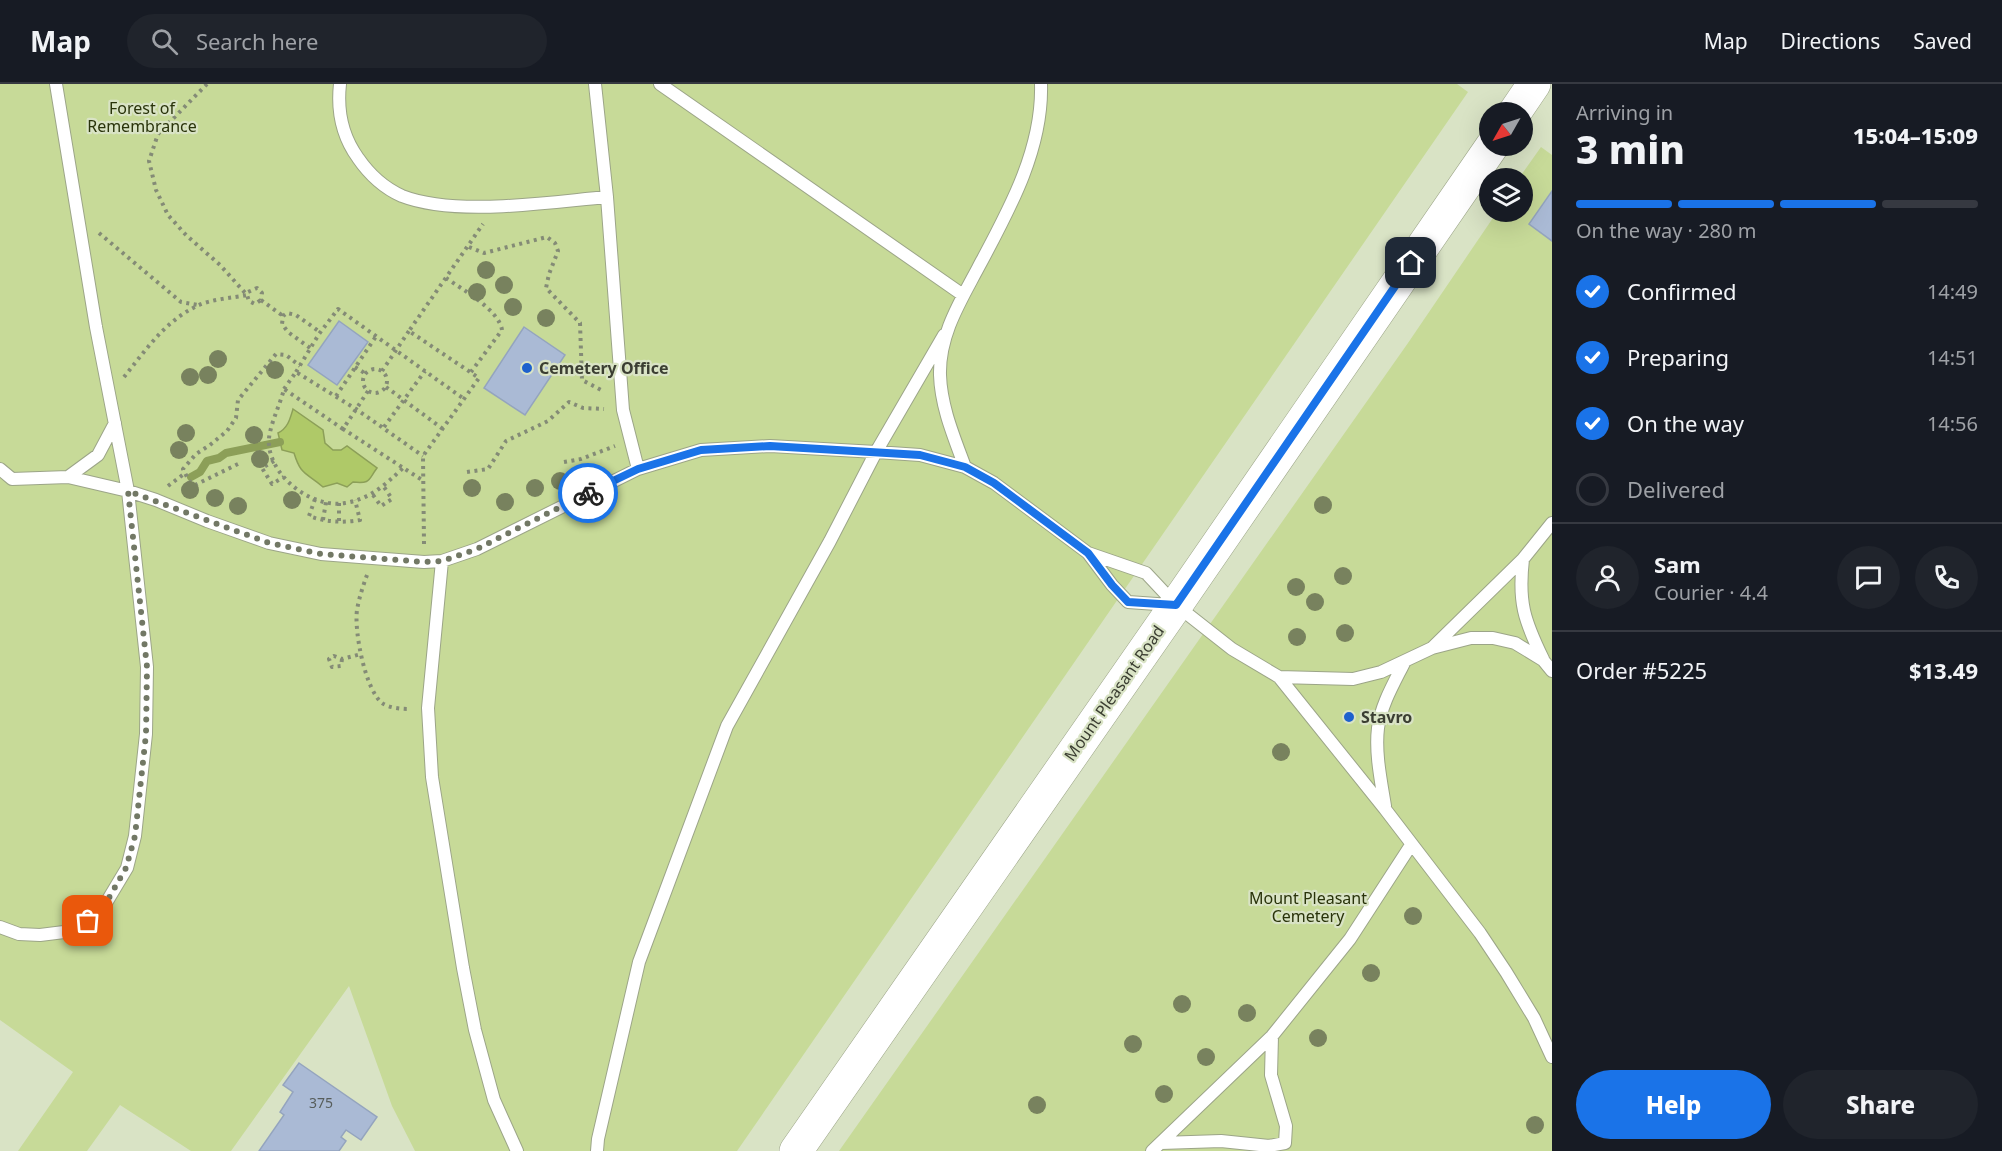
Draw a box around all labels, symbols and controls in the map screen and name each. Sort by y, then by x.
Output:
search box [127,14,547,68]
text: Map [30,22,91,60]
icon: search [148,25,181,58]
text: Search here [196,26,318,56]
text: Map [1704,27,1748,55]
text: Directions [1781,27,1880,55]
text: Saved [1913,27,1972,55]
park label: Forest of Remembrance [87,97,197,137]
text: Arriving in [1576,99,1673,126]
north arrow [1479,102,1533,156]
map controls [1479,102,1533,222]
text: 15:04–15:09 [1853,120,1978,150]
text: 3 min [1576,122,1685,175]
button: layers [1479,168,1533,222]
text: On the way · 280 m [1576,217,1756,244]
pin [1385,237,1436,288]
icon: home [1394,246,1427,279]
icon: check [1576,275,1609,308]
text: Confirmed [1627,276,1737,306]
text: 14:49 [1927,278,1978,305]
icon: check [1576,341,1609,374]
text: Preparing [1627,342,1729,372]
text: 14:51 [1927,344,1978,371]
place label: Cemetery Office [539,357,669,379]
marker: Cemetery Office [520,361,534,375]
icon: check [1576,407,1609,440]
text: On the way [1627,408,1744,438]
text: 14:56 [1927,410,1978,437]
courier [558,463,618,523]
text: Delivered [1627,474,1725,504]
icon: bike [572,477,605,510]
button: person [1576,546,1639,609]
button: chat [1837,546,1900,609]
button: phone [1915,546,1978,609]
text: Sam [1654,549,1701,579]
text: Courier · 4.4 [1654,579,1768,606]
street label: Mount Pleasant Road [1059,621,1169,765]
text: Order #5225 [1576,655,1707,685]
text: $13.49 [1909,655,1978,685]
place label: Stavro [1361,706,1412,728]
marker: Stavro [1342,710,1356,724]
park label: Mount Pleasant Cemetery [1249,887,1367,927]
pin [62,895,113,946]
icon: bag [71,904,104,937]
button: Help [1576,1070,1771,1139]
button: Share [1783,1070,1978,1139]
house number: 375 [309,1093,333,1112]

